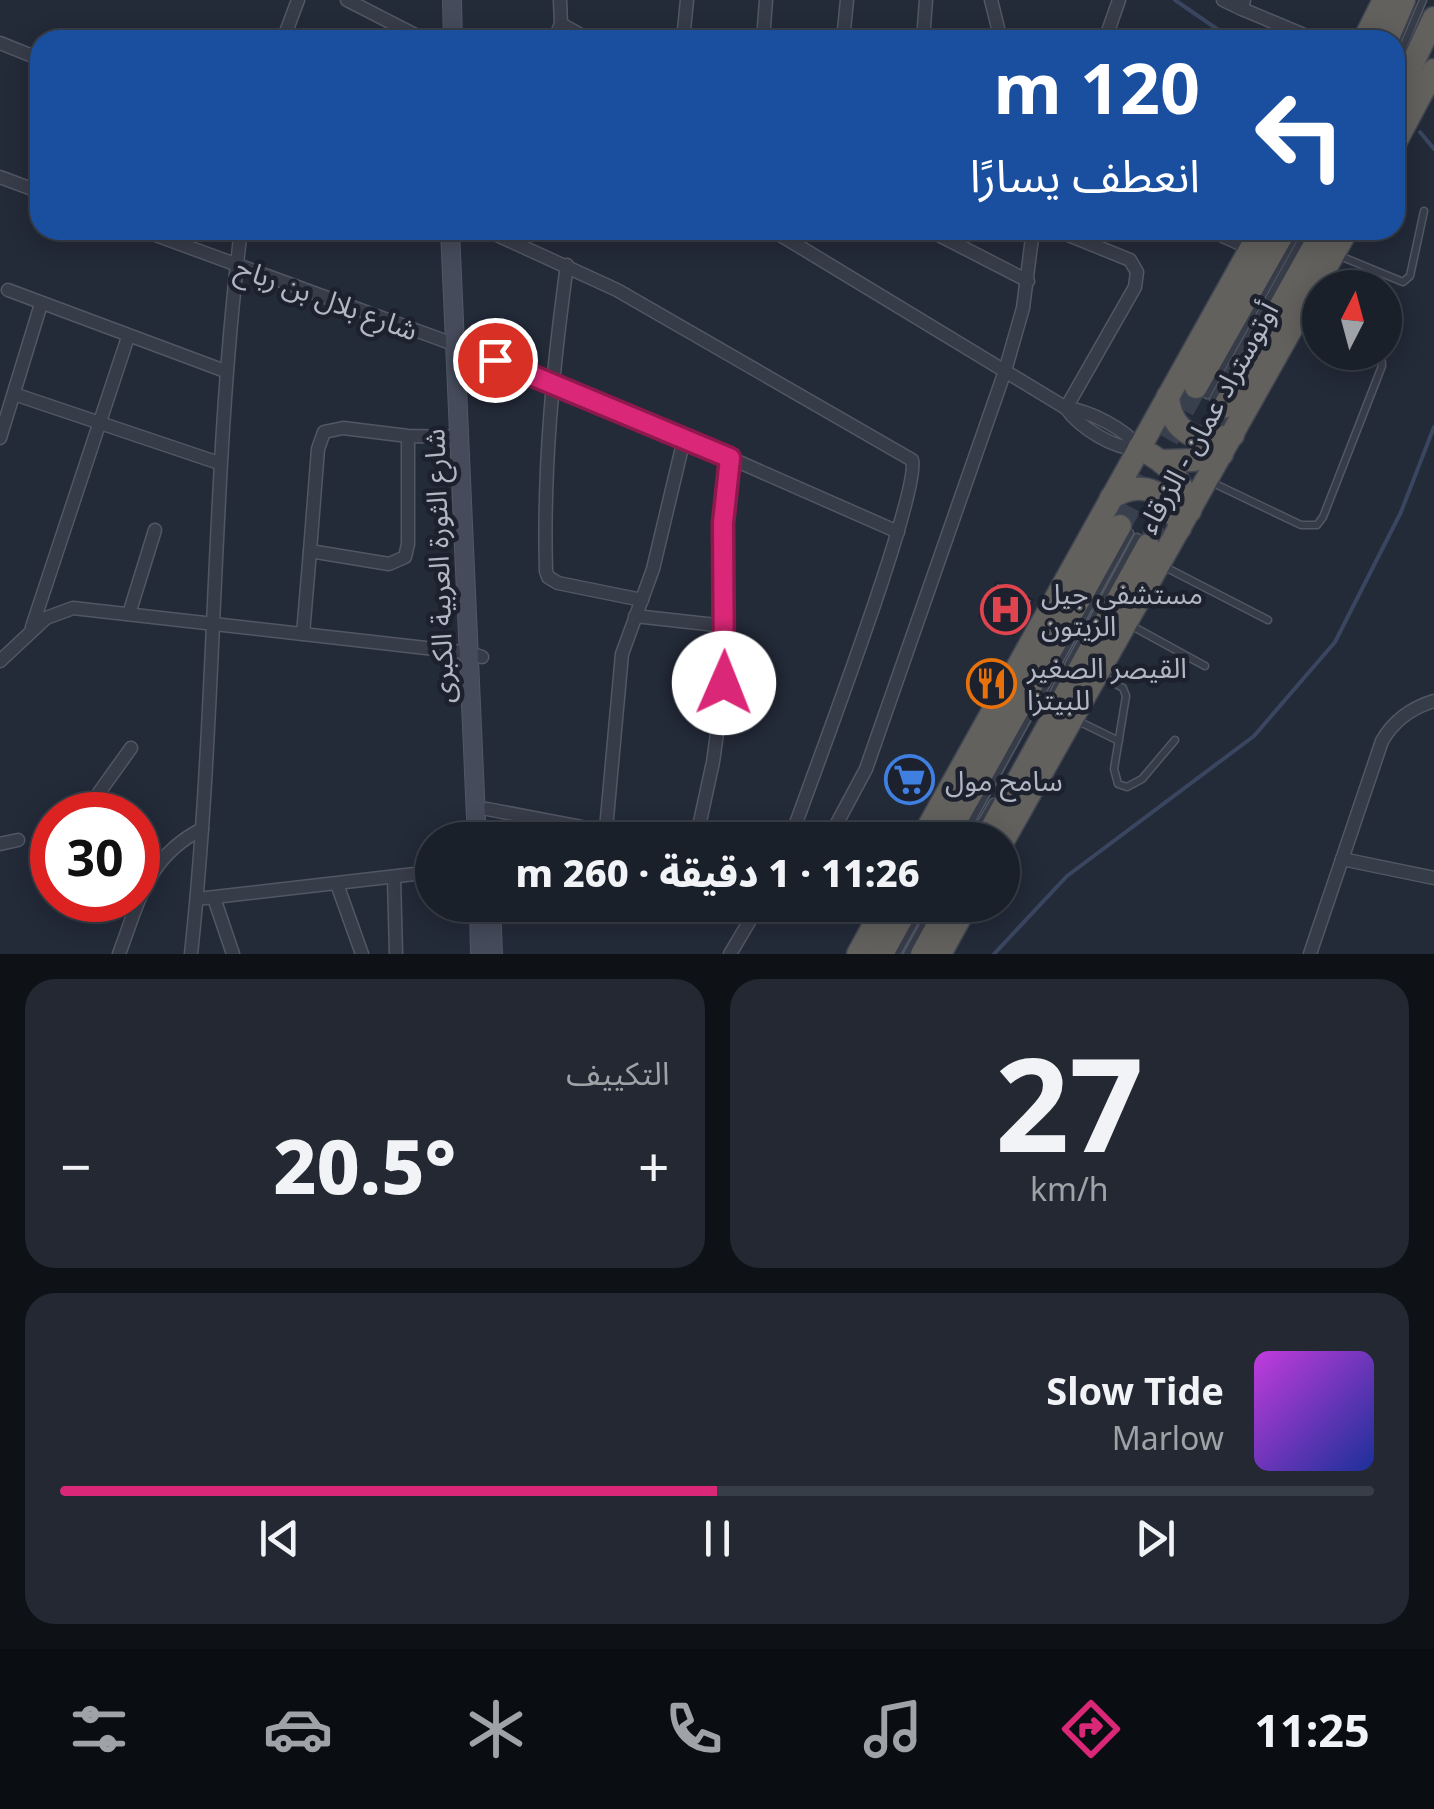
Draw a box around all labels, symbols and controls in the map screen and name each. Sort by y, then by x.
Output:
text: 120 m [993,39,1200,135]
icon: left [1235,70,1365,200]
text: انعطف يسارًا [970,144,1200,205]
street label: شارع بلال بن رباح [230,247,423,351]
north arrow [1302,270,1402,370]
map controls [1302,270,1402,370]
street label: أوتوستراد عمان - الزرقاء [1128,295,1286,539]
pin [453,318,538,403]
icon: arrive [468,333,523,388]
street label: شارع الثورة العربية الكبرى [414,428,465,704]
place label: مستشفى جيل الزيتون [1041,574,1203,644]
hospital icon: مستشفى جيل الزيتون [980,583,1032,635]
position arrow [672,631,776,735]
place label: القيصر الصغير للبيتزا [1026,648,1187,718]
restaurant icon: القيصر الصغير للبيتزا [966,657,1018,709]
supermarket icon: سامح مول [884,754,936,806]
place label: سامح مول [945,761,1063,802]
speed limit sign: 30 [30,792,160,922]
text: 11:26 · 1 دقيقة · 260 m [515,846,920,898]
text: 27 [995,1013,1144,1190]
text: التكييف [566,1051,670,1094]
text: 20.5° [273,1114,456,1216]
text: − [60,1128,91,1203]
text: + [638,1128,670,1203]
text: km/h [1030,1167,1109,1210]
text: Slow Tide [1046,1364,1224,1416]
text: Marlow [1112,1416,1224,1459]
icon: previous [252,1511,307,1566]
icon: pause [690,1511,745,1566]
icon: next [1128,1511,1183,1566]
icon: filters [64,1694,134,1764]
icon: car [263,1694,333,1764]
icon: climate [461,1694,531,1764]
icon: phone [659,1694,729,1764]
icon: music [858,1694,928,1764]
icon: directions [1056,1694,1126,1764]
text: 11:25 [1254,1699,1370,1760]

